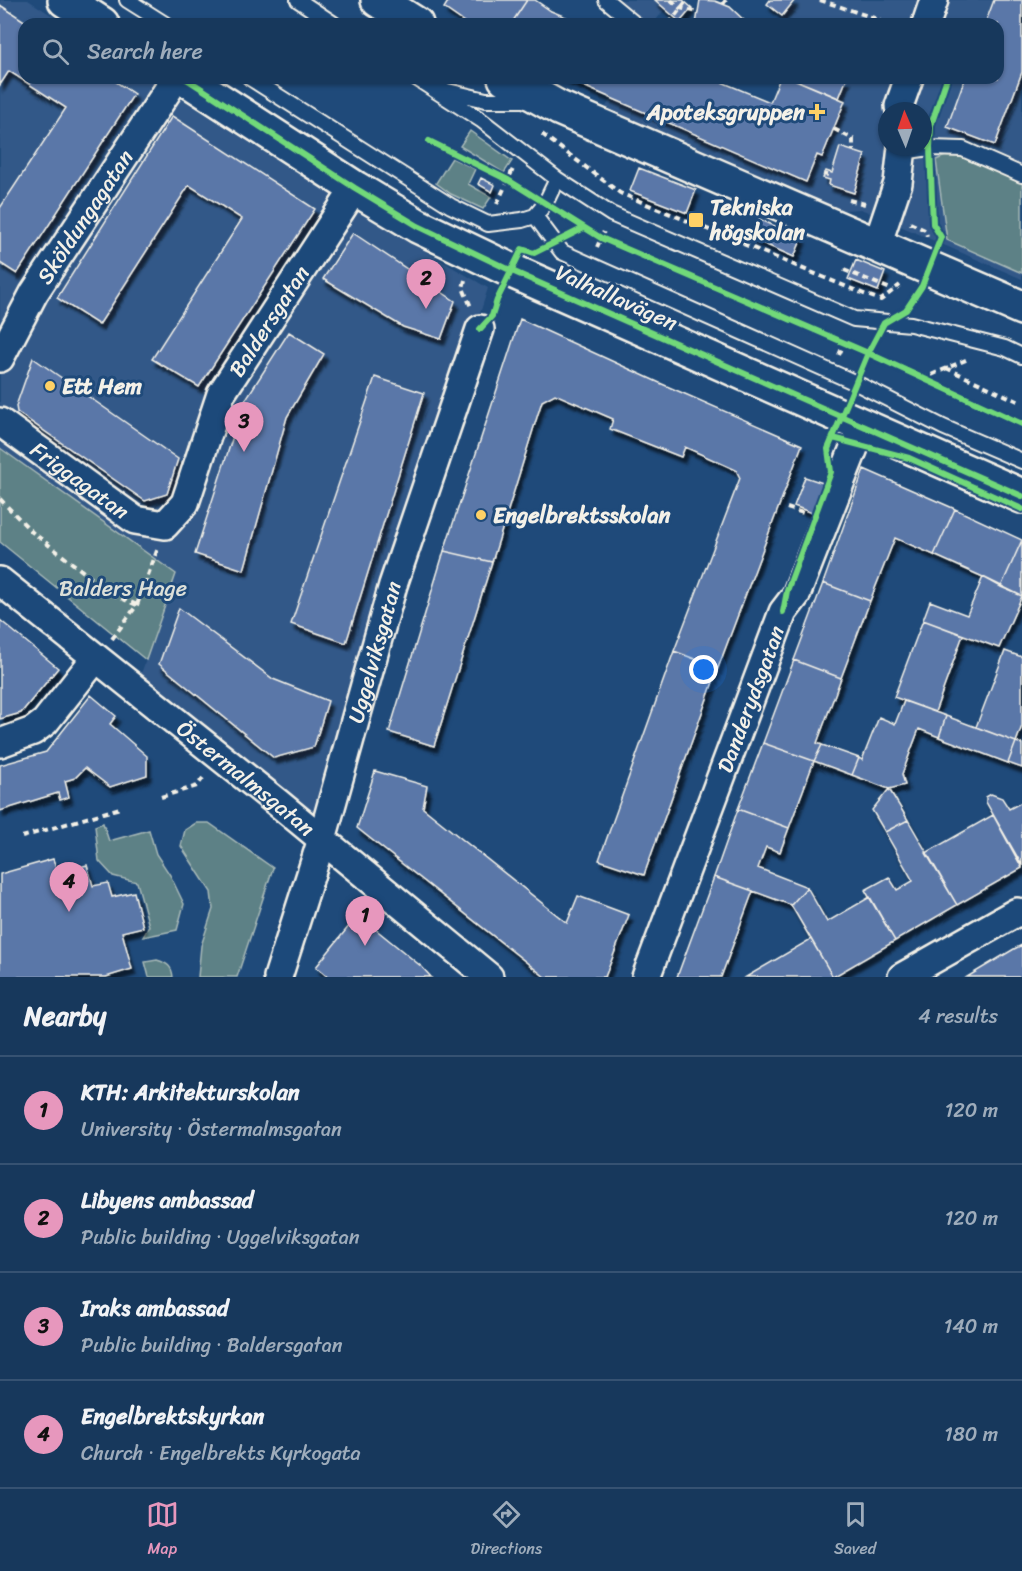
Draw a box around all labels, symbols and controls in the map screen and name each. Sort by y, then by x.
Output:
search box [18,18,1004,84]
text: Search here [87,32,203,71]
icon: search [39,35,72,68]
place label: Apoteksgruppen [646,93,805,132]
north arrow [878,102,932,156]
marker: Apoteksgruppen [810,105,824,119]
street label: Sköldungagatan [26,141,144,292]
place label: Tekniska högskolan [709,188,805,252]
marker: Tekniska högskolan [687,211,705,229]
street label: Valhallavägen [549,253,684,342]
street label: Baldersgatan [218,257,320,385]
pin: 2 [406,260,446,309]
place label: Ett Hem [62,367,142,406]
marker: Ett Hem [43,379,57,393]
pin: 3 [224,402,264,452]
street label: Friggagatan [22,431,138,530]
place label: Engelbrektsskolan [493,496,670,535]
marker: Engelbrektsskolan [474,508,488,522]
park label: Balders Hage [59,569,187,608]
street label: Uggelviksgatan [336,576,413,728]
street label: Danderydsgatan [705,620,796,778]
your location [689,655,718,684]
street label: Östermalmsgatan [167,710,324,847]
pin: 4 [50,862,88,912]
pin: 1 [346,896,385,946]
text: Nearby [24,993,106,1039]
text: 4 results [918,999,998,1034]
text: KTH: Arkitekturskolan [81,1073,300,1112]
text: 1 [39,1093,48,1128]
text: 120 m [945,1093,998,1128]
text: University · Östermalmsgatan [81,1112,342,1147]
text: Libyens ambassad [81,1181,253,1220]
text: 2 [38,1201,49,1236]
text: 120 m [945,1201,998,1236]
text: Public building · Uggelviksgatan [81,1220,360,1255]
text: Iraks ambassad [81,1289,229,1328]
text: 3 [38,1309,49,1344]
text: 140 m [944,1309,998,1344]
text: Public building · Baldersgatan [81,1328,342,1363]
text: Engelbrektskyrkan [81,1397,264,1436]
text: 4 [37,1417,50,1452]
text: 180 m [944,1417,998,1452]
text: Church · Engelbrekts Kyrkogata [81,1436,361,1471]
tab: Map [146,1498,179,1563]
tab: Directions [471,1498,542,1563]
tab: Saved [834,1498,876,1563]

